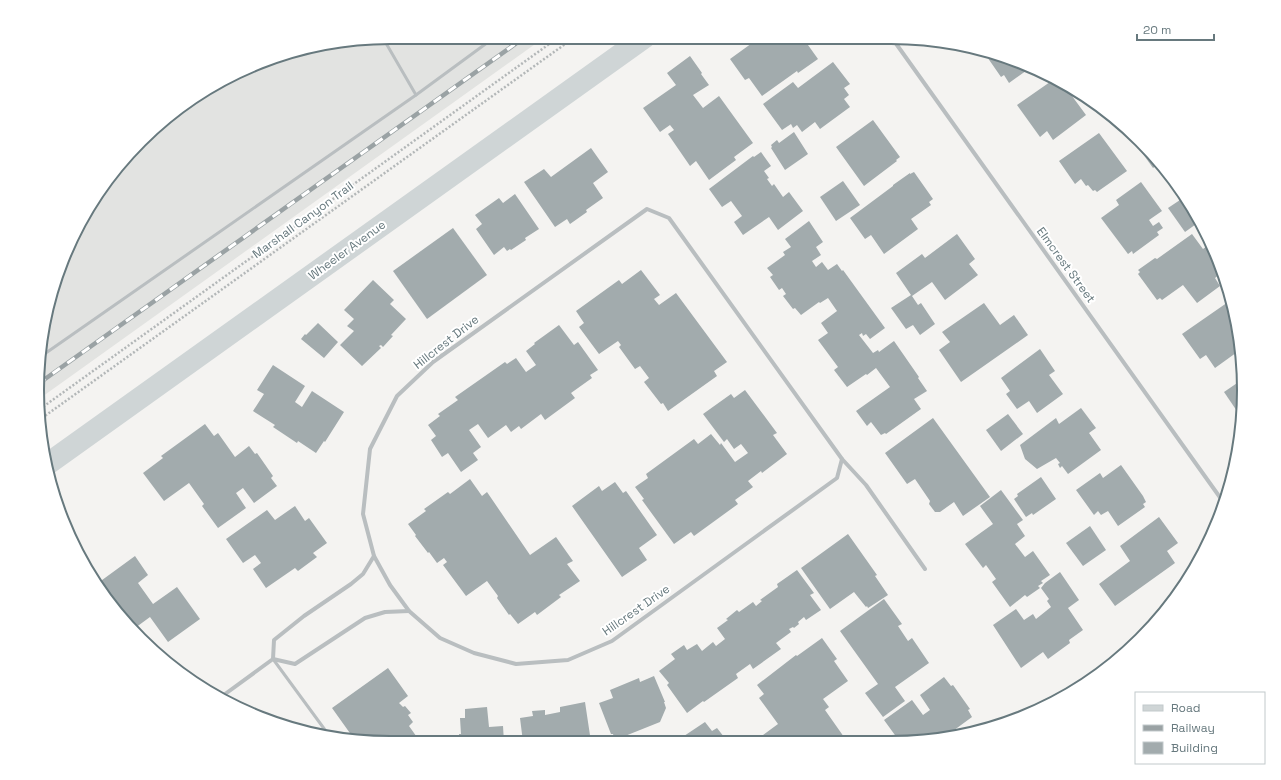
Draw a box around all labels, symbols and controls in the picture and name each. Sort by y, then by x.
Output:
scale bar [1137,16,1214,42]
text: 20 m [1143,22,1171,38]
street label: Marshall Canyon Trail [249,178,357,262]
street label: Wheeler Avenue [305,217,389,283]
street label: Elmcrest Street [1033,224,1099,306]
street label: Hillcrest Drive [410,311,482,373]
street label: Hillcrest Drive [599,581,673,639]
legend [1135,692,1265,764]
text: Road [1171,700,1200,716]
text: Railway [1171,720,1215,736]
text: Building [1171,740,1218,756]

